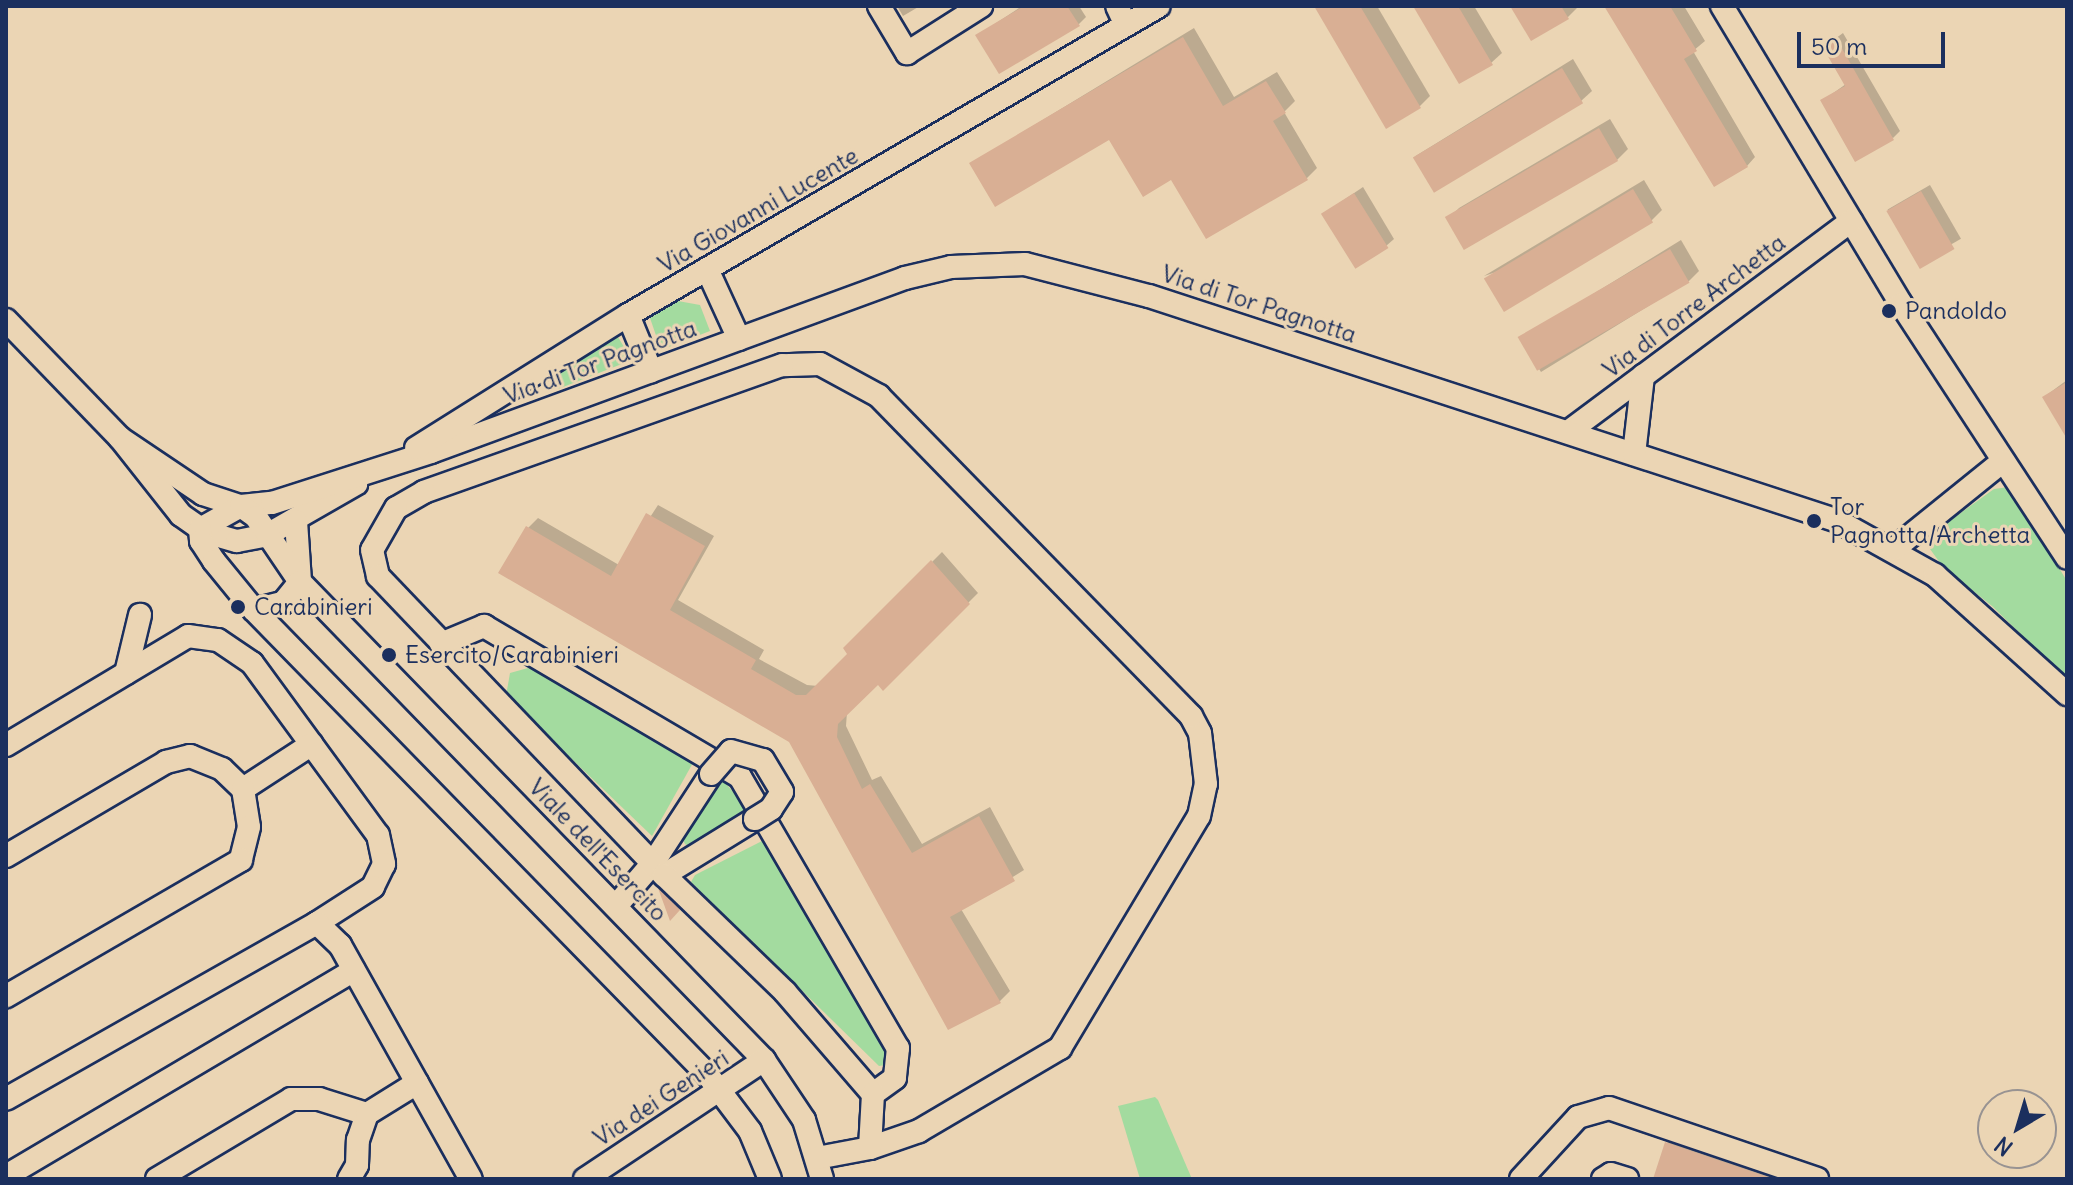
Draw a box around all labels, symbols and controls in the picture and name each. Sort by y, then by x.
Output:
scale bar [1801,16,1949,66]
text: 50 m [1811,31,1867,61]
street label: Via Giovanni Lucente [653,141,863,279]
street label: Via di Torre Archetta [1597,228,1791,384]
street label: Via di Tor Pagnotta [1158,259,1360,349]
place label: Pandoldo [1905,297,2007,325]
marker: Pandoldo [1880,302,1898,320]
street label: Via di Tor Pagnotta [500,314,700,410]
place label: Tor Pagnotta/Archetta [1830,493,2030,549]
marker: Tor Pagnotta/Archetta [1805,512,1823,530]
place label: Carabinieri [254,593,373,621]
marker: Carabinieri [229,598,247,616]
place label: Esercito/Carabinieri [405,641,619,669]
marker: Esercito/Carabinieri [380,646,398,664]
street label: Viale dell'Esercito [523,773,673,927]
street label: Via dei Genieri [588,1044,734,1152]
north arrow [1977,1089,2057,1169]
text: N [1989,1131,2018,1162]

